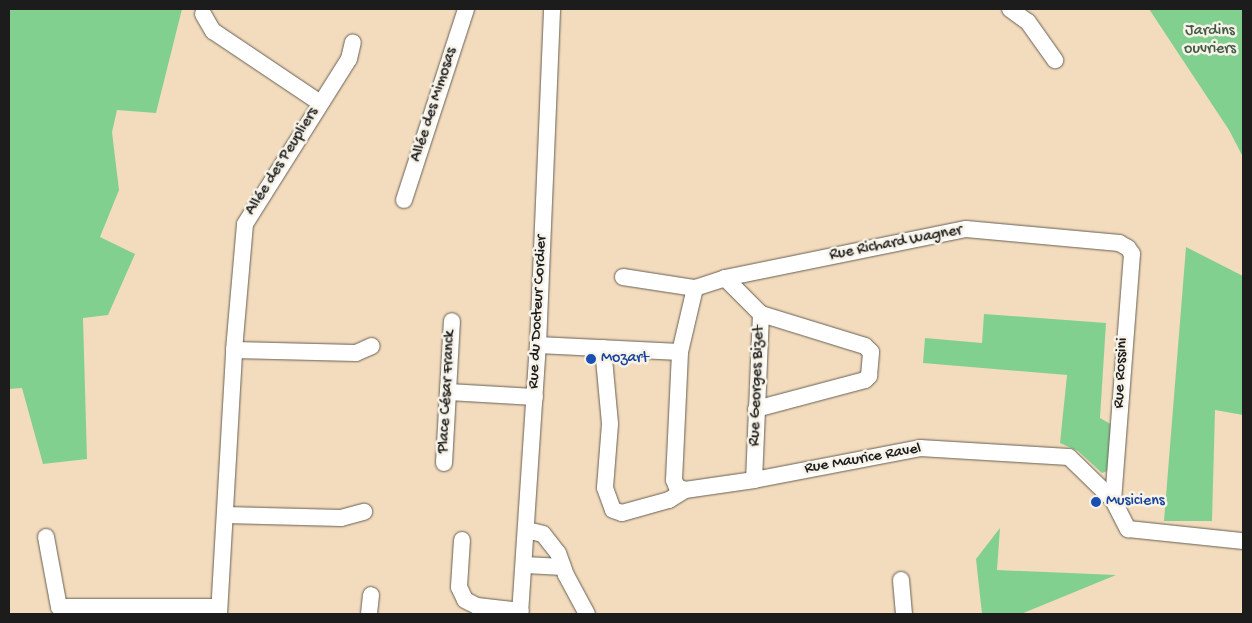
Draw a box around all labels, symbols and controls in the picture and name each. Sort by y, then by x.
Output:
park label: Jardins ouvriers [1184,22,1236,60]
street label: Allée des Mimosas [407,45,463,165]
street label: Allée des Peupliers [242,105,324,219]
street label: Rue Richard Wagner [828,222,964,266]
street label: Rue du Docteur Cordier [525,235,553,389]
street label: Rue Georges Bizet [746,325,770,447]
street label: Place César Franck [435,330,461,454]
street label: Rue Rossini [1111,337,1133,409]
place label: Mozart [601,349,649,369]
marker: Mozart [585,353,597,365]
street label: Rue Maurice Ravel [803,440,923,480]
place label: Musiciens [1106,492,1165,512]
marker: Musiciens [1090,496,1102,508]

